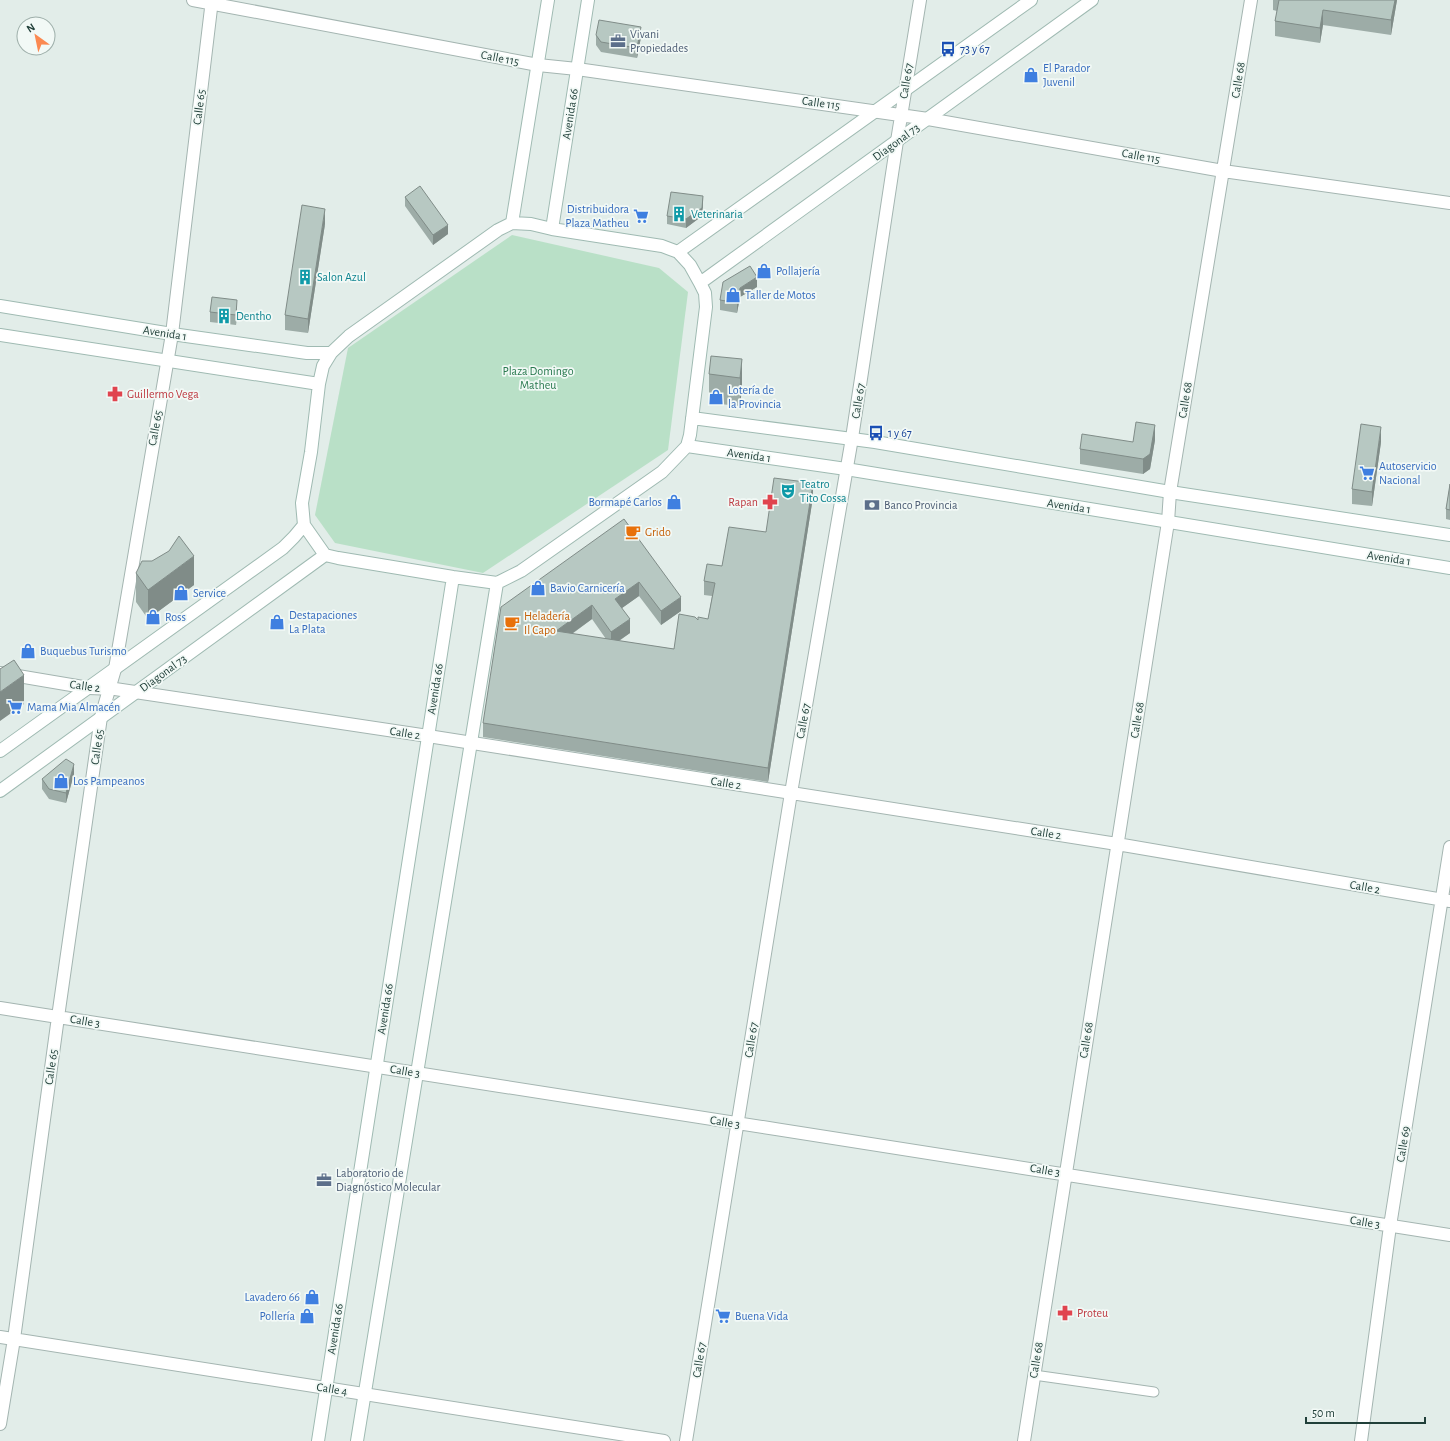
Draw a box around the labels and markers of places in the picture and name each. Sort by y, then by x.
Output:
place label: Vivani Propiedades [630,28,688,54]
office icon: Vivani Propiedades [609,32,627,50]
bus stop icon: 73 y 67 [939,40,957,58]
place label: 73 y 67 [960,43,990,56]
place label: El Parador Juvenil [1043,62,1090,88]
shop icon: El Parador Juvenil [1022,66,1040,84]
place label: Distribuidora Plaza Matheu [565,203,629,229]
building icon: Veterinaria [670,205,688,223]
supermarket icon: Distribuidora Plaza Matheu [632,207,650,225]
place label: Veterinaria [691,208,743,220]
shop icon: Pollajería [755,262,773,280]
place label: Pollajería [776,265,821,278]
building icon: Salon Azul [296,268,314,286]
place label: Salon Azul [317,271,366,283]
shop icon: Taller de Motos [724,286,742,304]
place label: Taller de Motos [745,289,816,301]
building icon: Dentho [215,307,233,325]
place label: Dentho [236,310,272,322]
place label: Lotería de la Provincia [728,384,782,410]
pharmacy icon: Guillermo Vega [106,385,124,403]
place label: Guillermo Vega [127,388,199,400]
shop icon: Lotería de la Provincia [707,388,725,406]
bus stop icon: 1 y 67 [867,424,885,442]
place label: 1 y 67 [888,427,912,440]
place label: Autoservicio Nacional [1379,460,1437,486]
supermarket icon: Autoservicio Nacional [1358,464,1376,482]
place label: Teatro Tito Cossa [800,478,847,504]
theatre icon: Teatro Tito Cossa [779,482,797,500]
shop icon: Bormapé Carlos [665,493,683,511]
pharmacy icon: Rapan [761,493,779,511]
place label: Bormapé Carlos [588,496,662,508]
place label: Rapan [728,496,758,508]
bank icon: Banco Provincia [863,496,881,514]
place label: Banco Provincia [884,499,958,511]
cafe icon: Grido [624,523,642,541]
place label: Grido [645,526,671,538]
shop icon: Bavio Carnicería [529,579,547,597]
place label: Bavio Carnicería [550,582,625,594]
shop icon: Service [172,584,190,602]
place label: Service [193,587,226,599]
shop icon: Ross [144,608,162,626]
place label: Destapaciones La Plata [289,609,357,635]
place label: Heladería Il Capo [524,610,571,636]
place label: Ross [165,611,186,623]
shop icon: Destapaciones La Plata [268,613,286,631]
cafe icon: Heladería Il Capo [503,614,521,632]
shop icon: Buquebus Turismo [19,642,37,660]
place label: Buquebus Turismo [40,645,127,657]
supermarket icon: Mama Mia Almacén [6,698,24,716]
place label: Mama Mia Almacén [27,701,120,713]
shop icon: Los Pampeanos [52,772,70,790]
place label: Los Pampeanos [73,775,145,787]
place label: Laboratorio de Diagnóstico Molecular [336,1167,441,1193]
office icon: Laboratorio de Diagnóstico Molecular [315,1171,333,1189]
shop icon: Lavadero 66 [303,1288,321,1306]
place label: Lavadero 66 [244,1291,300,1303]
pharmacy icon: Proteu [1056,1304,1074,1322]
shop icon: Pollería [298,1307,316,1325]
supermarket icon: Buena Vida [714,1307,732,1325]
place label: Proteu [1077,1307,1108,1319]
place label: Pollería [260,1310,295,1322]
place label: Buena Vida [735,1310,789,1322]

